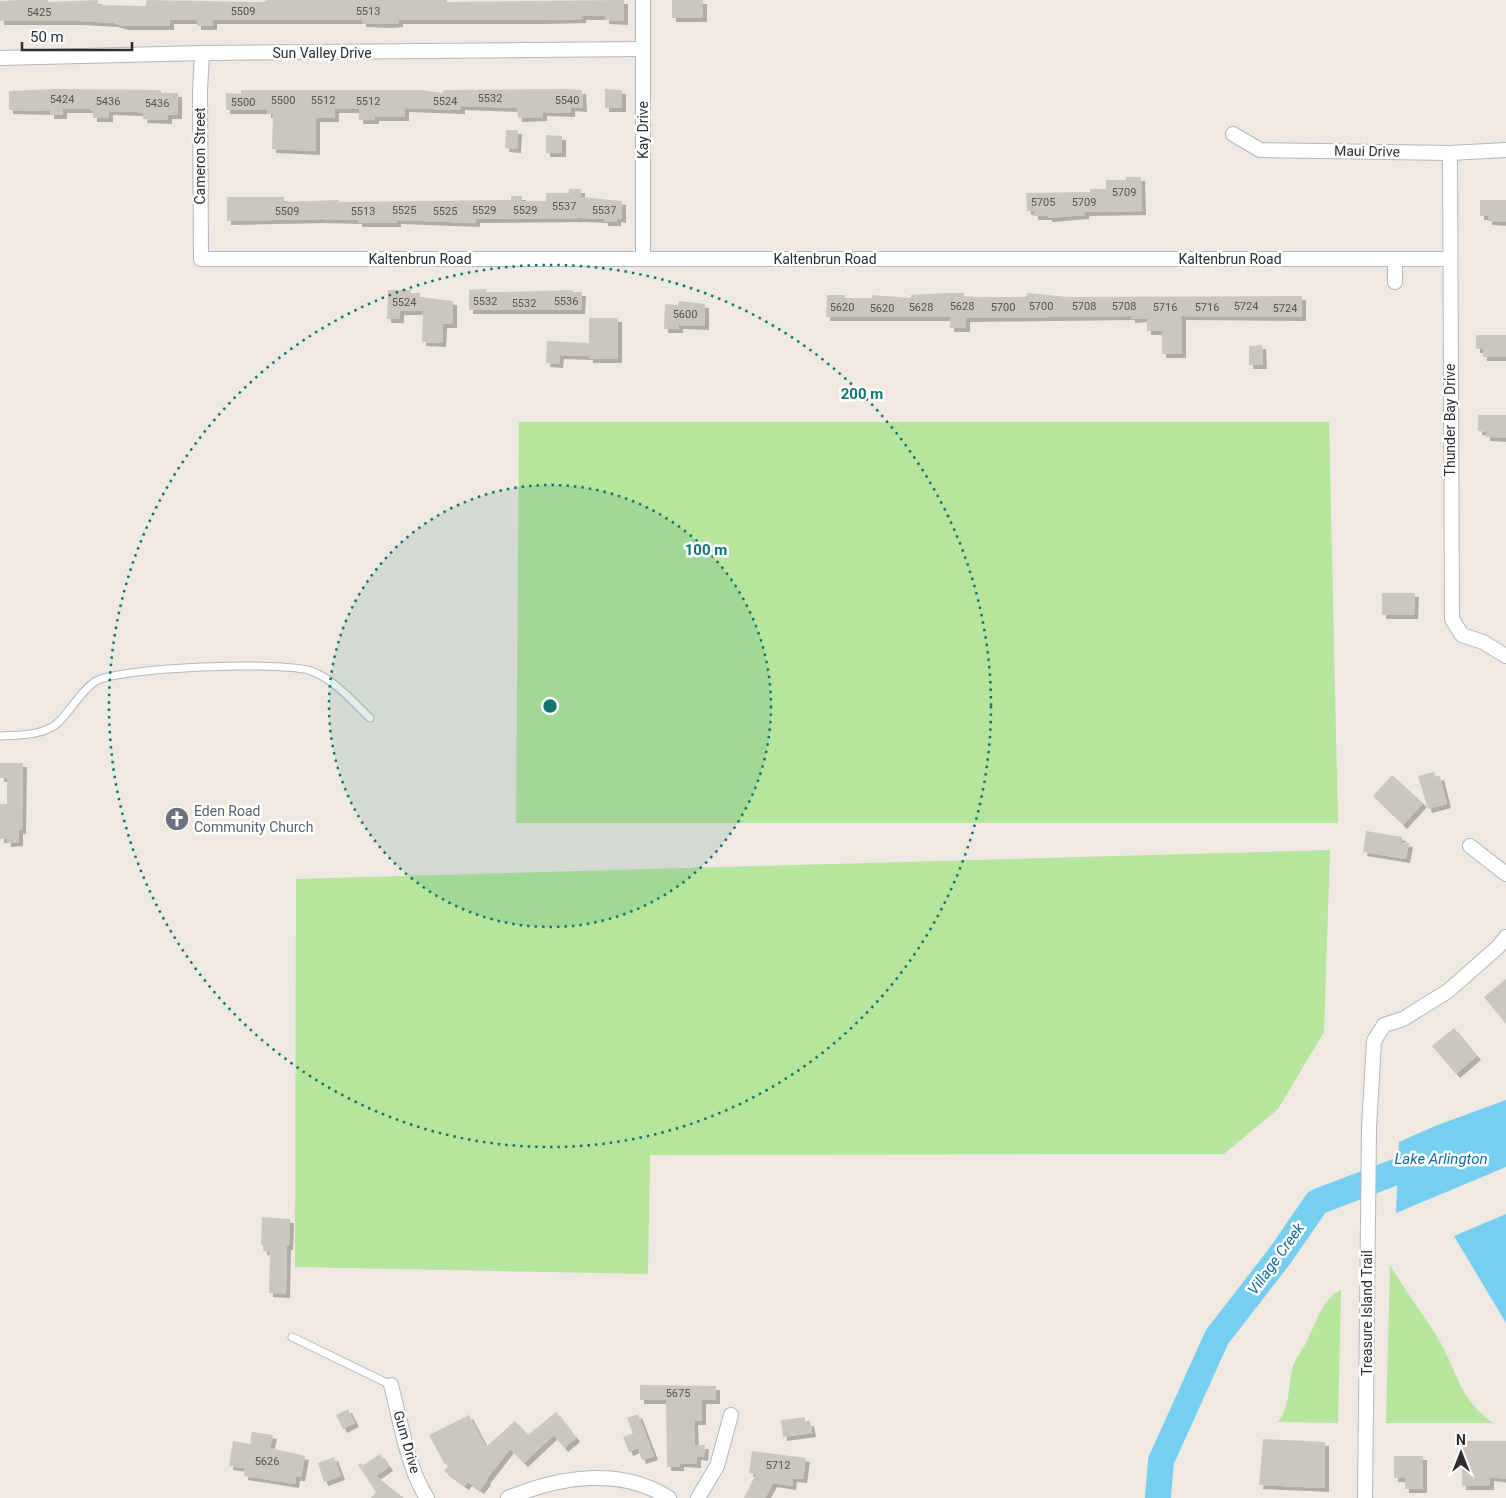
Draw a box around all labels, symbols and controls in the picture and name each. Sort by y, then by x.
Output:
house number: 5509 [231,5,255,18]
house number: 5513 [356,5,380,18]
house number: 5425 [27,6,51,19]
scale bar [22,20,132,52]
text: 50 m [30,28,64,46]
street label: Sun Valley Drive [272,45,372,61]
house number: 5532 [478,92,502,105]
house number: 5424 [50,93,74,106]
house number: 5500 [271,94,295,107]
house number: 5512 [311,94,335,107]
house number: 5540 [555,94,579,107]
house number: 5436 [96,95,120,108]
house number: 5512 [356,95,380,108]
house number: 5524 [433,95,457,108]
house number: 5500 [231,96,255,109]
house number: 5436 [145,97,169,110]
street label: Kay Drive [635,101,651,159]
street label: Cameron Street [192,107,208,205]
street label: Maui Drive [1334,142,1400,160]
house number: 5709 [1112,186,1136,199]
house number: 5705 [1031,196,1055,209]
house number: 5709 [1072,196,1096,209]
house number: 5537 [552,200,576,213]
house number: 5525 [392,204,416,217]
house number: 5529 [472,204,496,217]
house number: 5529 [513,204,537,217]
house number: 5537 [592,204,616,217]
house number: 5509 [275,205,299,218]
house number: 5513 [351,205,375,218]
house number: 5525 [433,205,457,218]
street label: Kaltenbrun Road [368,251,472,267]
street label: Kaltenbrun Road [773,251,877,267]
street label: Kaltenbrun Road [1178,251,1282,267]
house number: 5532 [473,295,497,308]
house number: 5536 [554,295,578,308]
house number: 5524 [392,296,416,309]
house number: 5532 [512,297,536,310]
house number: 5628 [950,300,974,313]
house number: 5700 [1029,300,1053,313]
house number: 5708 [1072,300,1096,313]
house number: 5708 [1112,300,1136,313]
house number: 5724 [1234,300,1258,313]
house number: 5620 [830,301,854,314]
house number: 5628 [909,301,933,314]
house number: 5700 [991,301,1015,314]
house number: 5716 [1153,301,1177,314]
house number: 5716 [1195,301,1219,314]
house number: 5620 [870,302,894,315]
house number: 5724 [1273,302,1297,315]
house number: 5600 [673,308,697,321]
street label: Thunder Bay Drive [1442,364,1458,476]
text: 200 m [841,385,883,403]
text: 100 m [685,541,727,559]
centre of rings [541,697,559,715]
place label: Eden Road Community Church [194,803,313,835]
church icon: Eden Road Community Church [164,806,190,832]
water label: Lake Arlington [1394,1150,1488,1168]
water label: Village Creek [1244,1219,1308,1298]
street label: Treasure Island Trail [1359,1250,1375,1376]
house number: 5675 [666,1387,690,1400]
street label: Gum Drive [390,1409,424,1475]
north arrow [1436,1428,1486,1478]
text: N [1456,1432,1466,1448]
house number: 5626 [255,1455,279,1468]
house number: 5712 [766,1459,790,1472]

